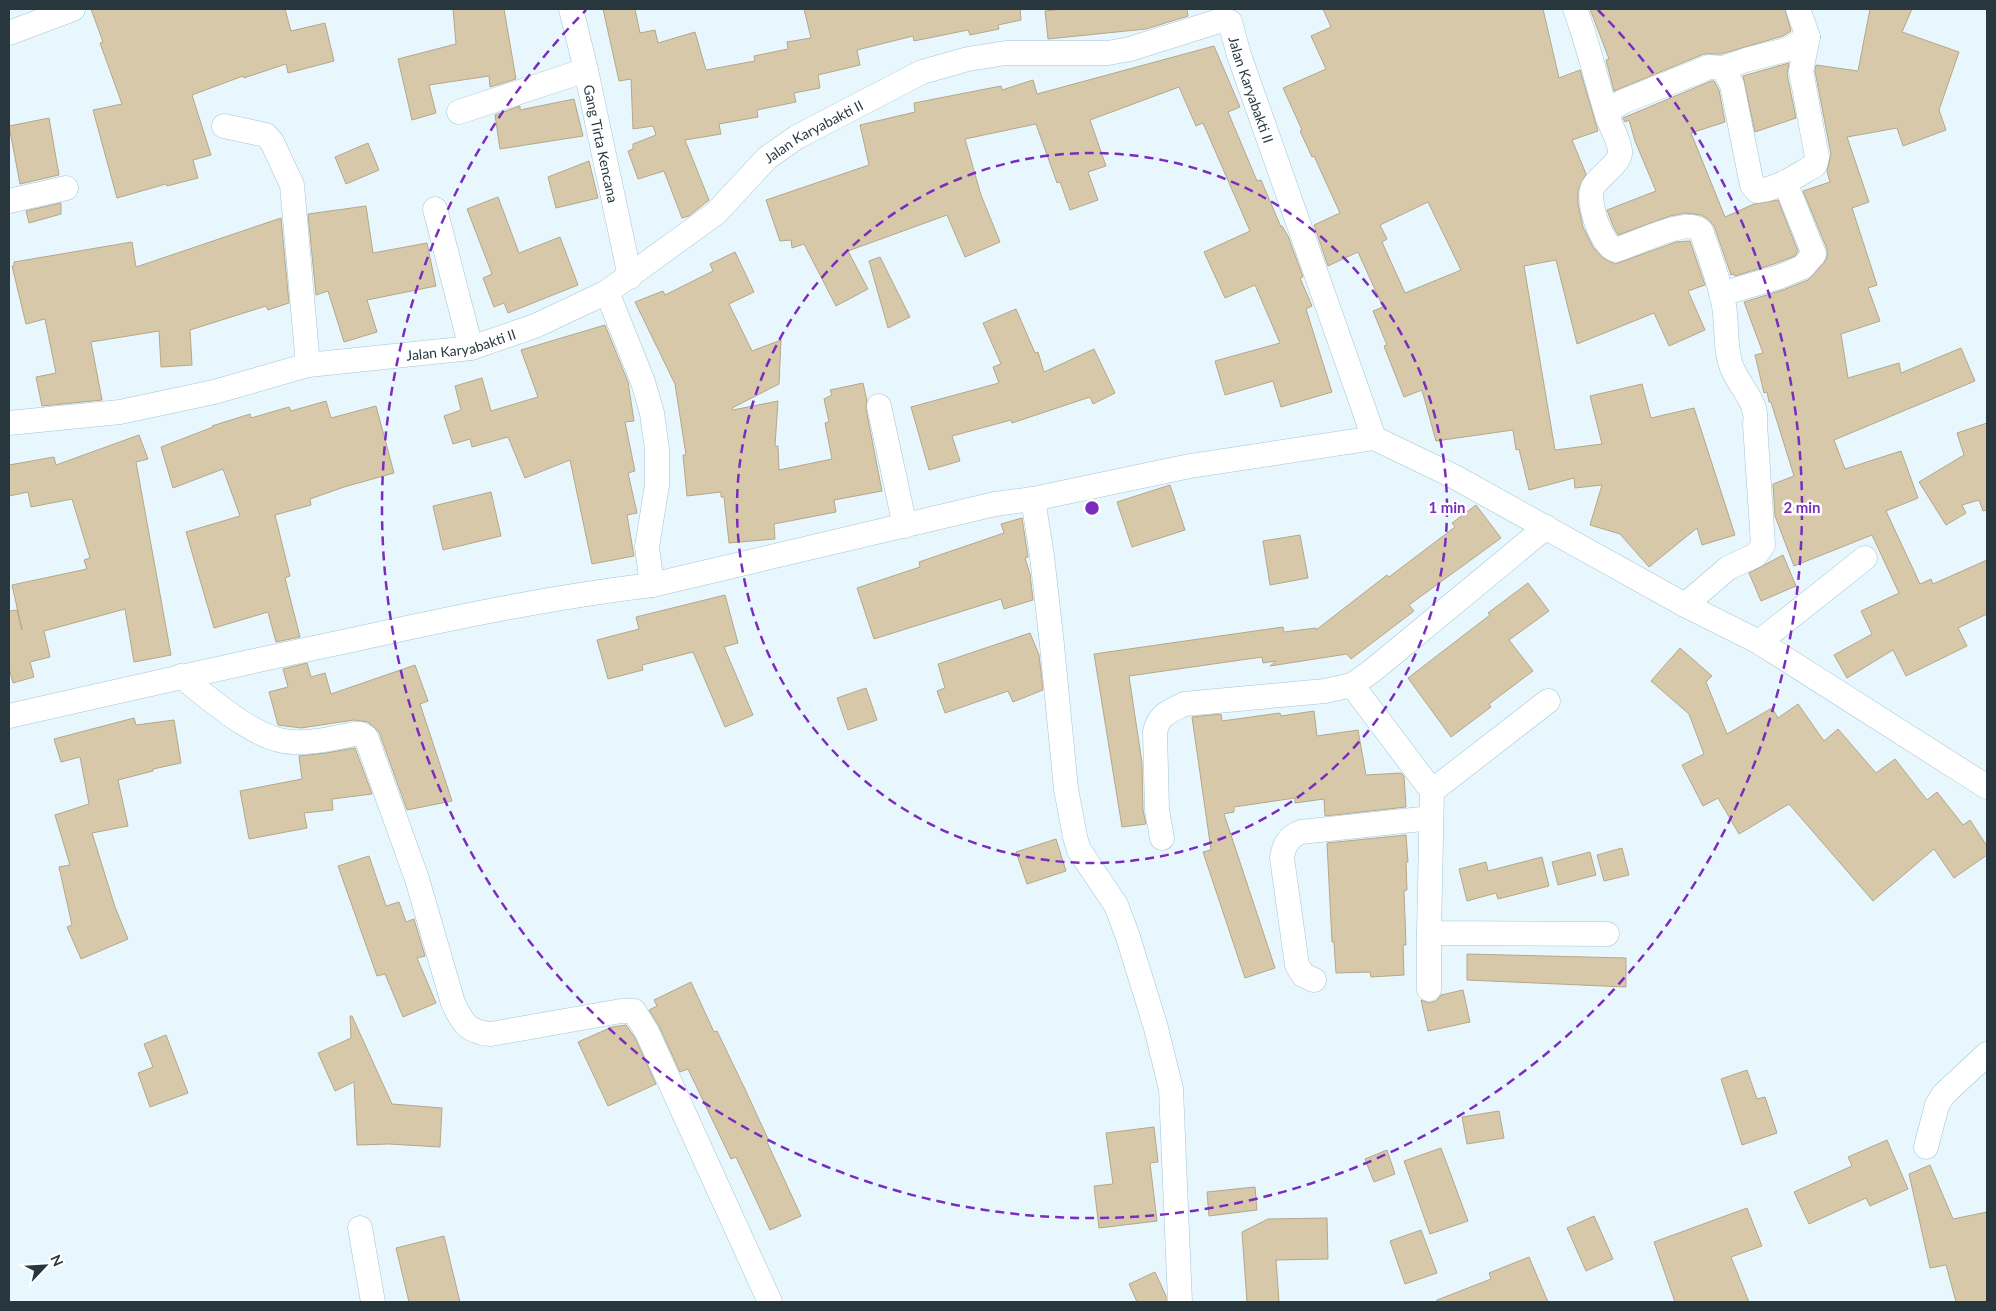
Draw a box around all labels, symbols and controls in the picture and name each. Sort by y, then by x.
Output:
street label: Jalan Karyabakti II [1226,34,1278,145]
street label: Gang Tirta Kencana [581,83,622,204]
street label: Jalan Karyabakti II [760,96,866,166]
street label: Jalan Karyabakti II [405,325,518,363]
text: 1 min [1428,498,1466,516]
text: 2 min [1783,498,1821,516]
centre of rings [1083,499,1101,517]
north arrow [20,1241,70,1291]
text: N [47,1252,67,1269]

